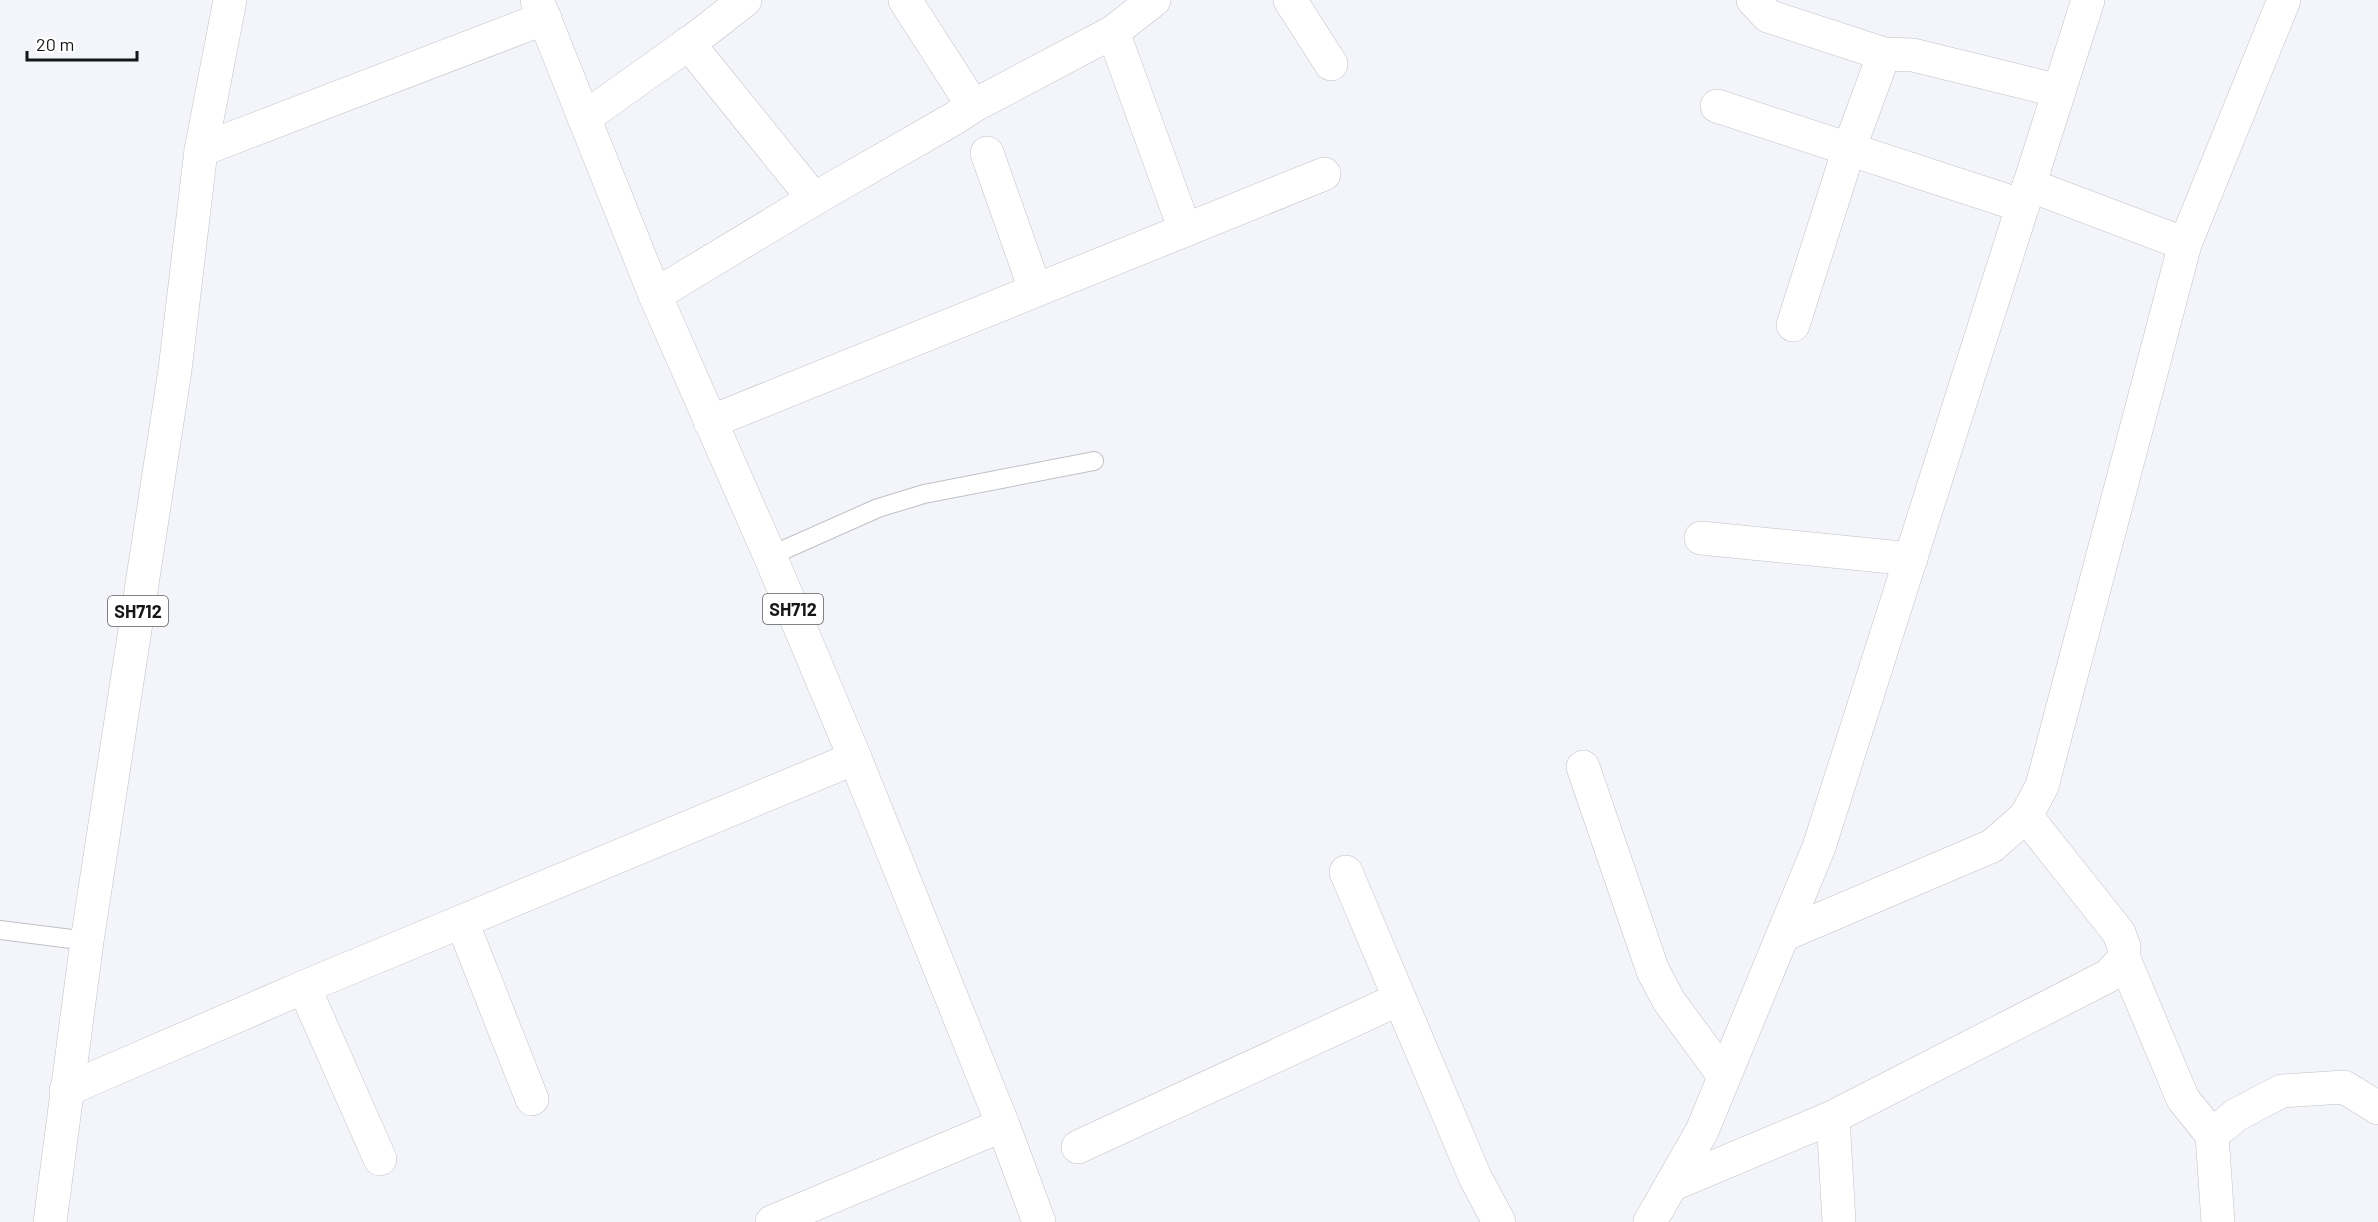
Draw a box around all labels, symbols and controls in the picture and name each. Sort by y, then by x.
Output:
scale bar [27,24,136,62]
text: 20 m [36,33,74,55]
road number: SH712 [763,594,823,624]
road number: SH712 [108,596,168,626]

